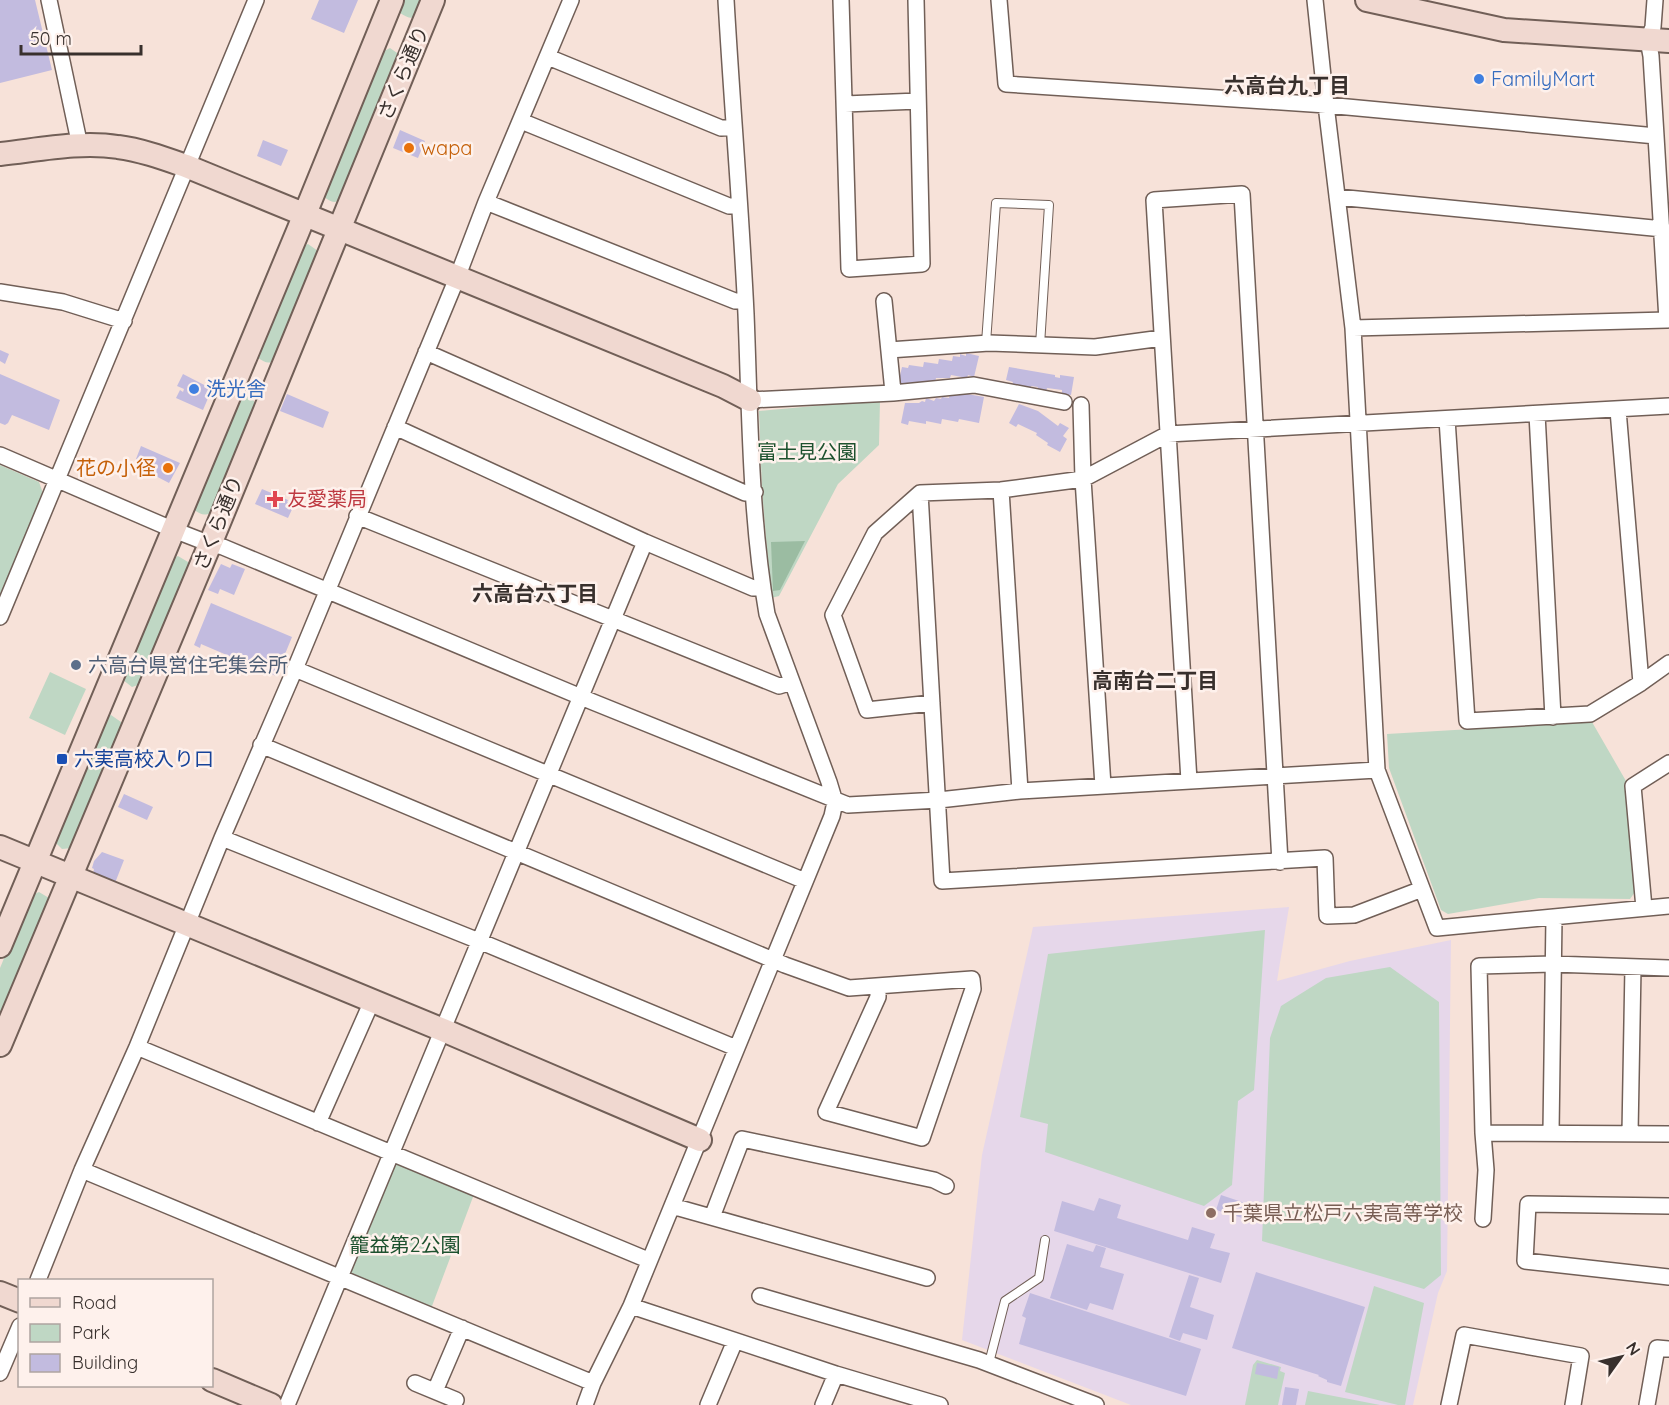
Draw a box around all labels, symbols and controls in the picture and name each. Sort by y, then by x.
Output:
scale bar [21,18,141,56]
street label: さくら通り [371,22,434,124]
text: 50 m [30,27,72,50]
place label: FamilyMart [1491,66,1596,91]
district label: 六高台九丁目 [1224,72,1350,98]
marker: FamilyMart [1472,72,1486,86]
place label: wapa [421,135,472,160]
marker: wapa [402,141,416,155]
place label: 洗光舎 [206,376,266,401]
marker: 洗光舎 [187,382,201,396]
park label: 富士見公園 [757,439,857,464]
place label: 花の小径 [76,455,156,480]
marker: 花の小径 [161,461,175,475]
street label: さくら通り [187,472,248,574]
place label: 友愛薬局 [287,486,367,511]
marker: 友愛薬局 [268,492,282,506]
district label: 六高台六丁目 [472,580,598,606]
place label: 六高台県営住宅集会所 [88,652,288,677]
marker: 六高台県営住宅集会所 [69,658,83,672]
district label: 高南台二丁目 [1092,667,1218,693]
place label: 六実高校入り口 [74,746,214,771]
marker: 六実高校入り口 [55,752,69,766]
place label: 千葉県立松戸六実高等学校 [1223,1200,1463,1225]
marker: 千葉県立松戸六実高等学校 [1204,1206,1218,1220]
park label: 籠益第2公園 [349,1232,461,1257]
legend [18,1279,213,1387]
text: Road [72,1291,117,1314]
text: Park [72,1321,110,1344]
north arrow [1591,1327,1651,1387]
text: N [1622,1338,1645,1359]
text: Building [72,1351,138,1374]

